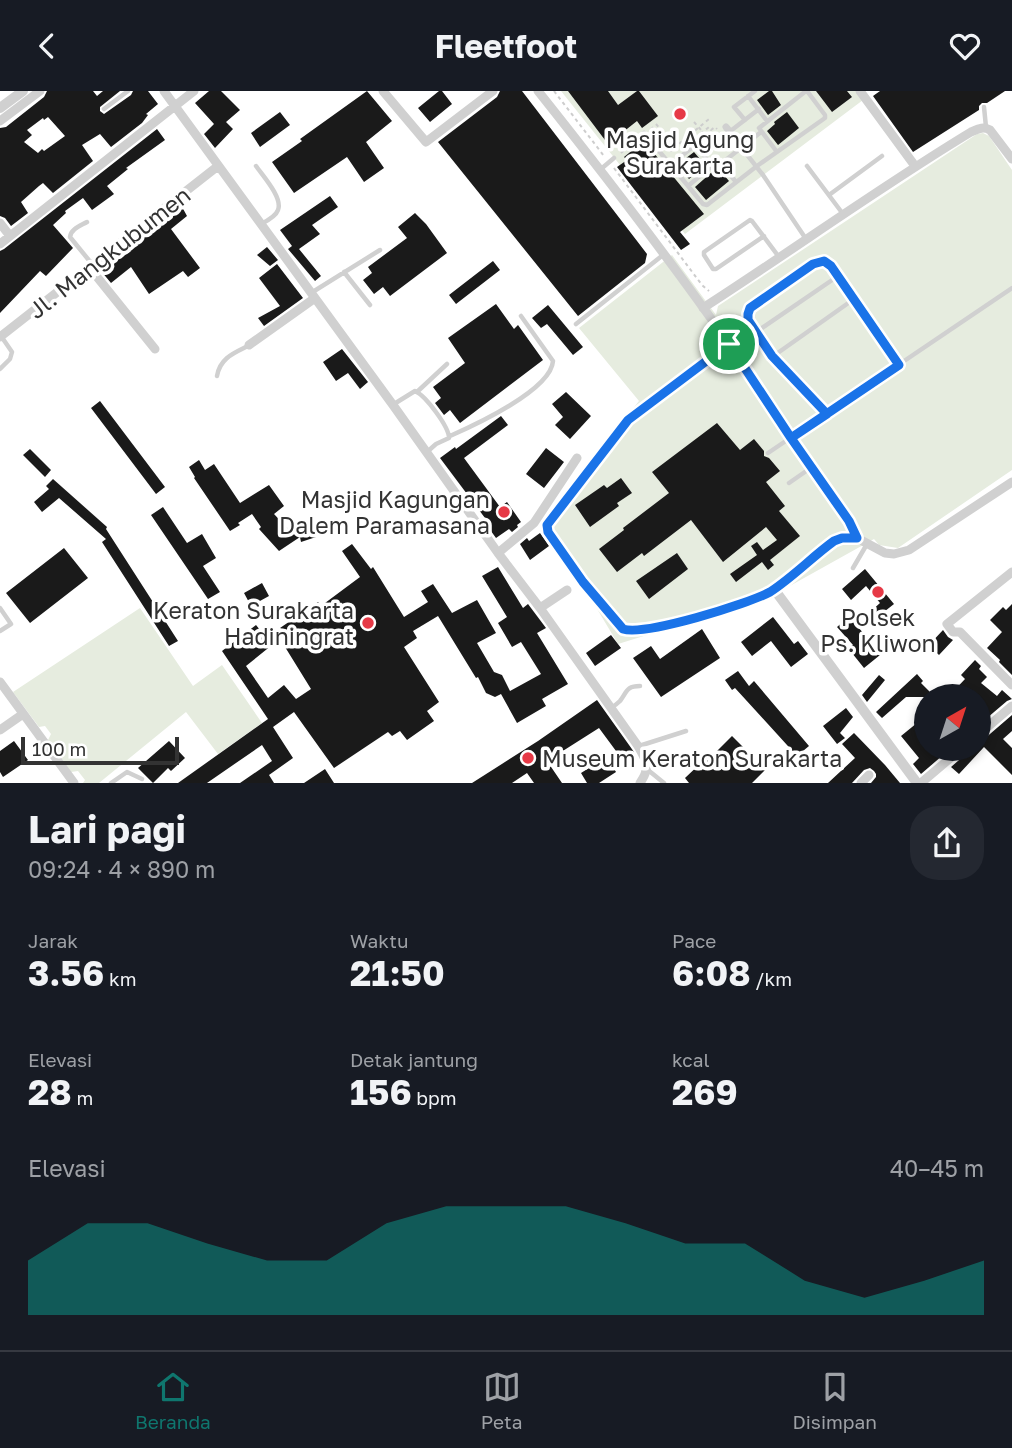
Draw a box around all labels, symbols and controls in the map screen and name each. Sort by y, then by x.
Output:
icon: back [28,27,66,65]
text: Fleetfoot [435,27,577,65]
icon: heart [946,27,984,65]
marker: Masjid Agung Surakarta [672,106,688,122]
place label: Masjid Agung Surakarta [606,125,754,179]
street label: Jl. Mangkubumen [22,180,196,324]
pin [699,314,759,374]
icon: arrive [710,325,748,363]
place label: Masjid Kagungan Dalem Paramasana [279,485,490,539]
marker: Masjid Kagungan Dalem Paramasana [496,504,512,520]
marker: Polsek Ps. Kliwon [870,584,886,600]
place label: Keraton Surakarta Hadiningrat [153,596,354,650]
place label: Polsek Ps. Kliwon [820,603,936,657]
marker: Keraton Surakarta Hadiningrat [360,615,376,631]
north arrow [914,684,990,761]
map controls [914,684,991,761]
scale bar [21,734,178,766]
text: 100 m [32,737,86,760]
place label: Museum Keraton Surakarta [542,744,842,772]
marker: Museum Keraton Surakarta [520,750,536,766]
text: Lari pagi [28,806,186,851]
button: share [910,806,984,880]
text: 09:24 · 4 × 890 m [28,855,215,883]
text: Jarak [28,929,78,952]
text: Waktu [350,929,408,952]
text: Pace [672,929,716,952]
text: 3.56 [28,952,104,994]
text: 21:50 [350,952,445,994]
text: 6:08 [672,952,751,994]
text: km [104,967,136,990]
text: /km [751,967,792,990]
text: Elevasi [28,1048,92,1071]
text: Detak jantung [350,1048,478,1071]
text: kcal [672,1048,710,1071]
text: 28 [28,1071,72,1113]
text: 156 [350,1071,412,1113]
text: 269 [672,1071,738,1113]
text: m [72,1086,93,1109]
text: bpm [412,1086,457,1109]
text: Elevasi [28,1154,106,1182]
text: 40–45 m [890,1154,984,1182]
tab: Beranda [135,1368,211,1433]
tab: Peta [481,1368,522,1433]
tab: Disimpan [792,1368,877,1433]

